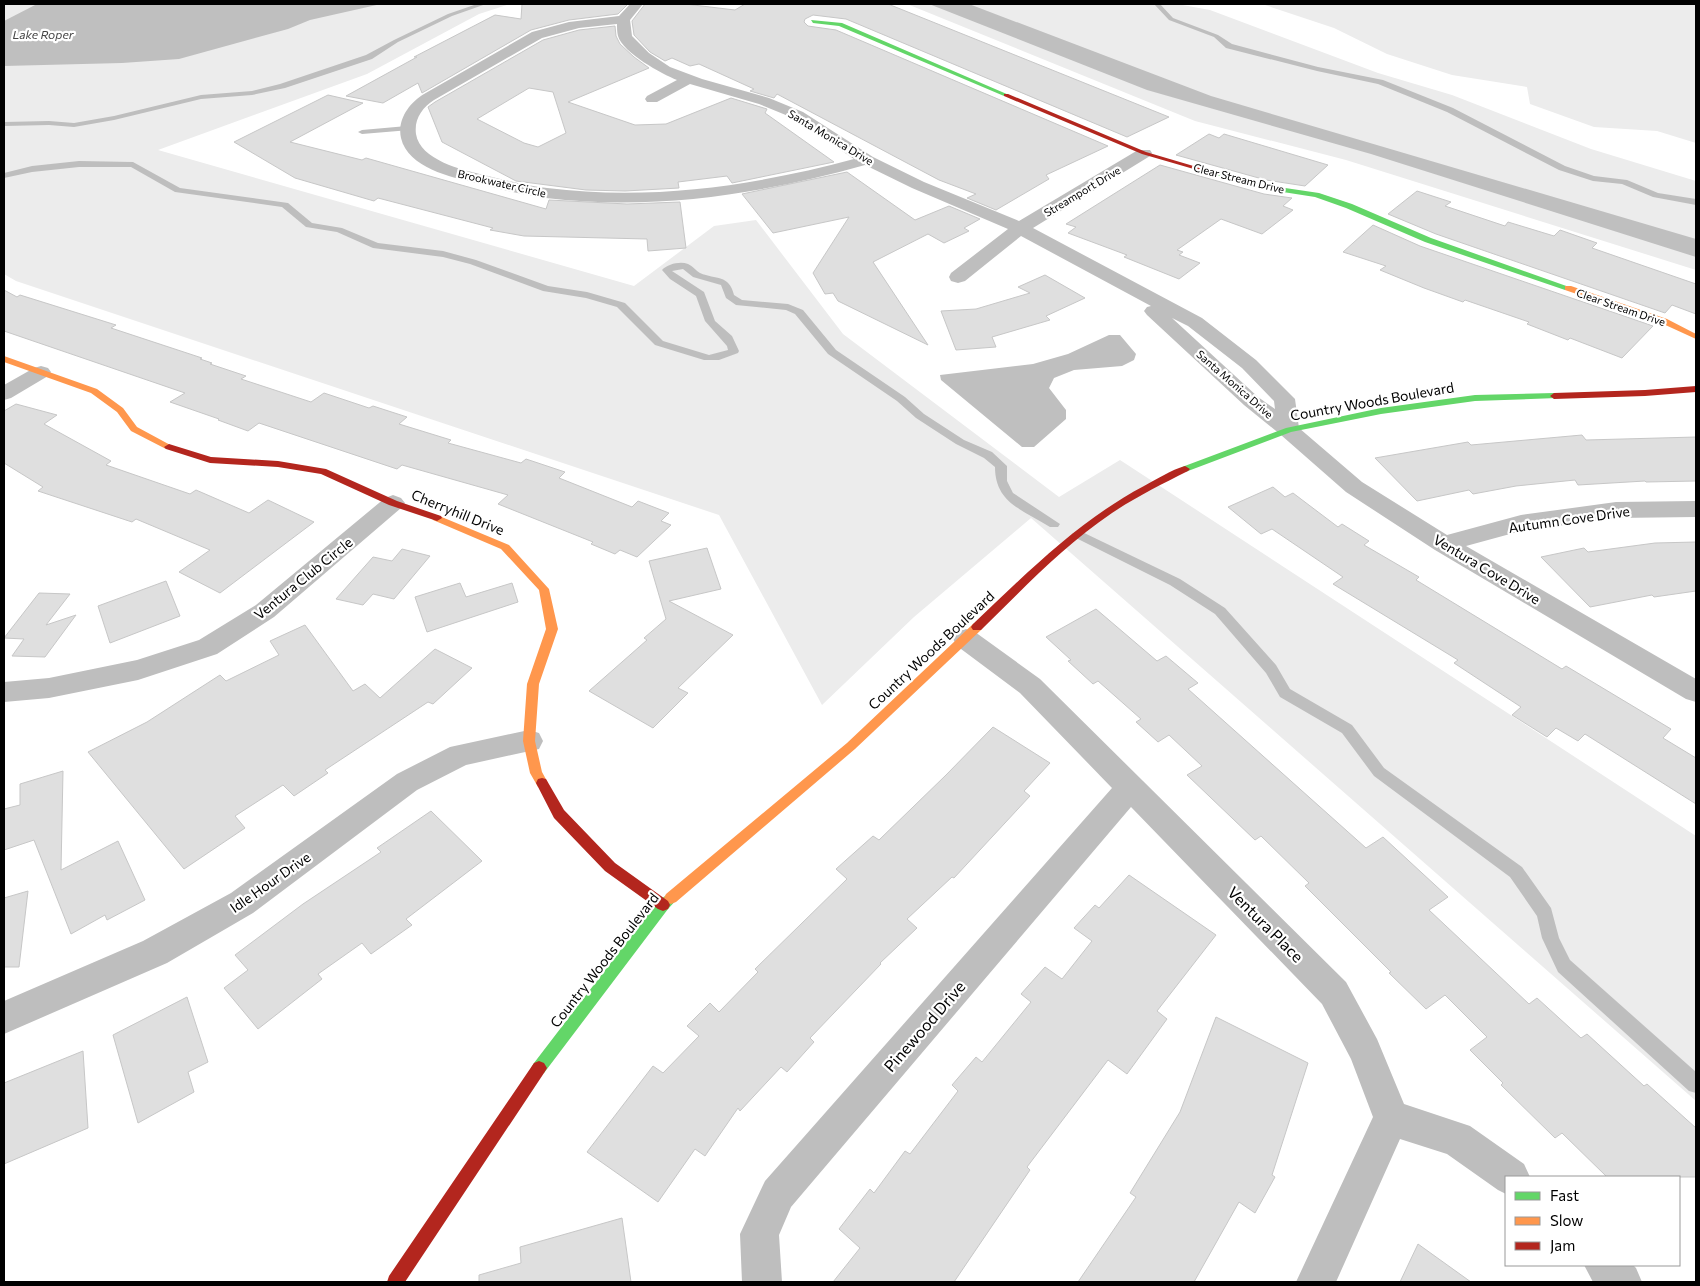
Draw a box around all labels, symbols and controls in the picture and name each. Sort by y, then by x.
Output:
water label: Lake Roper [12,27,75,41]
street label: Santa Monica Drive [786,106,876,168]
street label: Clear Stream Drive [1192,160,1286,196]
street label: Streamport Drive [1041,163,1123,219]
street label: Brookwater Circle [457,167,548,200]
street label: Clear Stream Drive [1575,286,1667,328]
street label: Santa Monica Drive [1194,347,1276,421]
street label: Country Woods Boulevard [1289,378,1455,424]
street label: Cherryhill Drive [409,486,507,538]
street label: Autumn Cove Drive [1507,502,1631,536]
street label: Ventura Cove Drive [1431,530,1543,608]
street label: Ventura Club Circle [250,533,356,623]
street label: Country Woods Boulevard [864,587,998,713]
street label: Idle Hour Drive [226,848,314,916]
street label: Ventura Place [1224,882,1308,966]
street label: Country Woods Boulevard [546,889,662,1031]
street label: Pinewood Drive [879,977,969,1075]
legend [1505,1176,1680,1266]
text: Fast [1550,1186,1579,1204]
text: Slow [1550,1211,1583,1229]
text: Jam [1550,1236,1575,1254]

